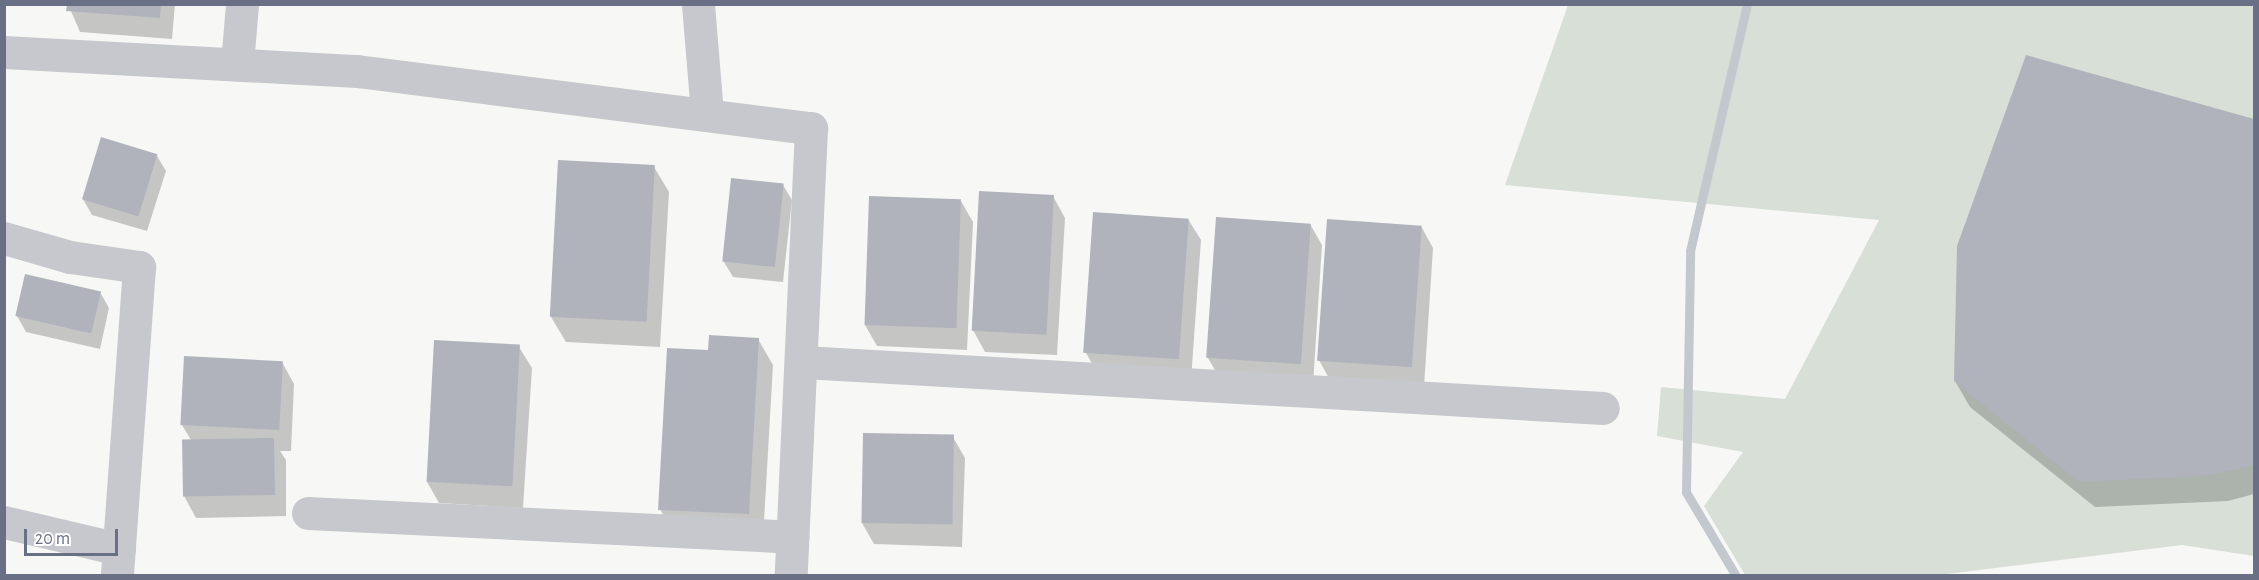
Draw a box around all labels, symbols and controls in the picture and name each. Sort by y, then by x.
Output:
scale bar [27,517,122,555]
text: 20 m [35,530,70,548]

